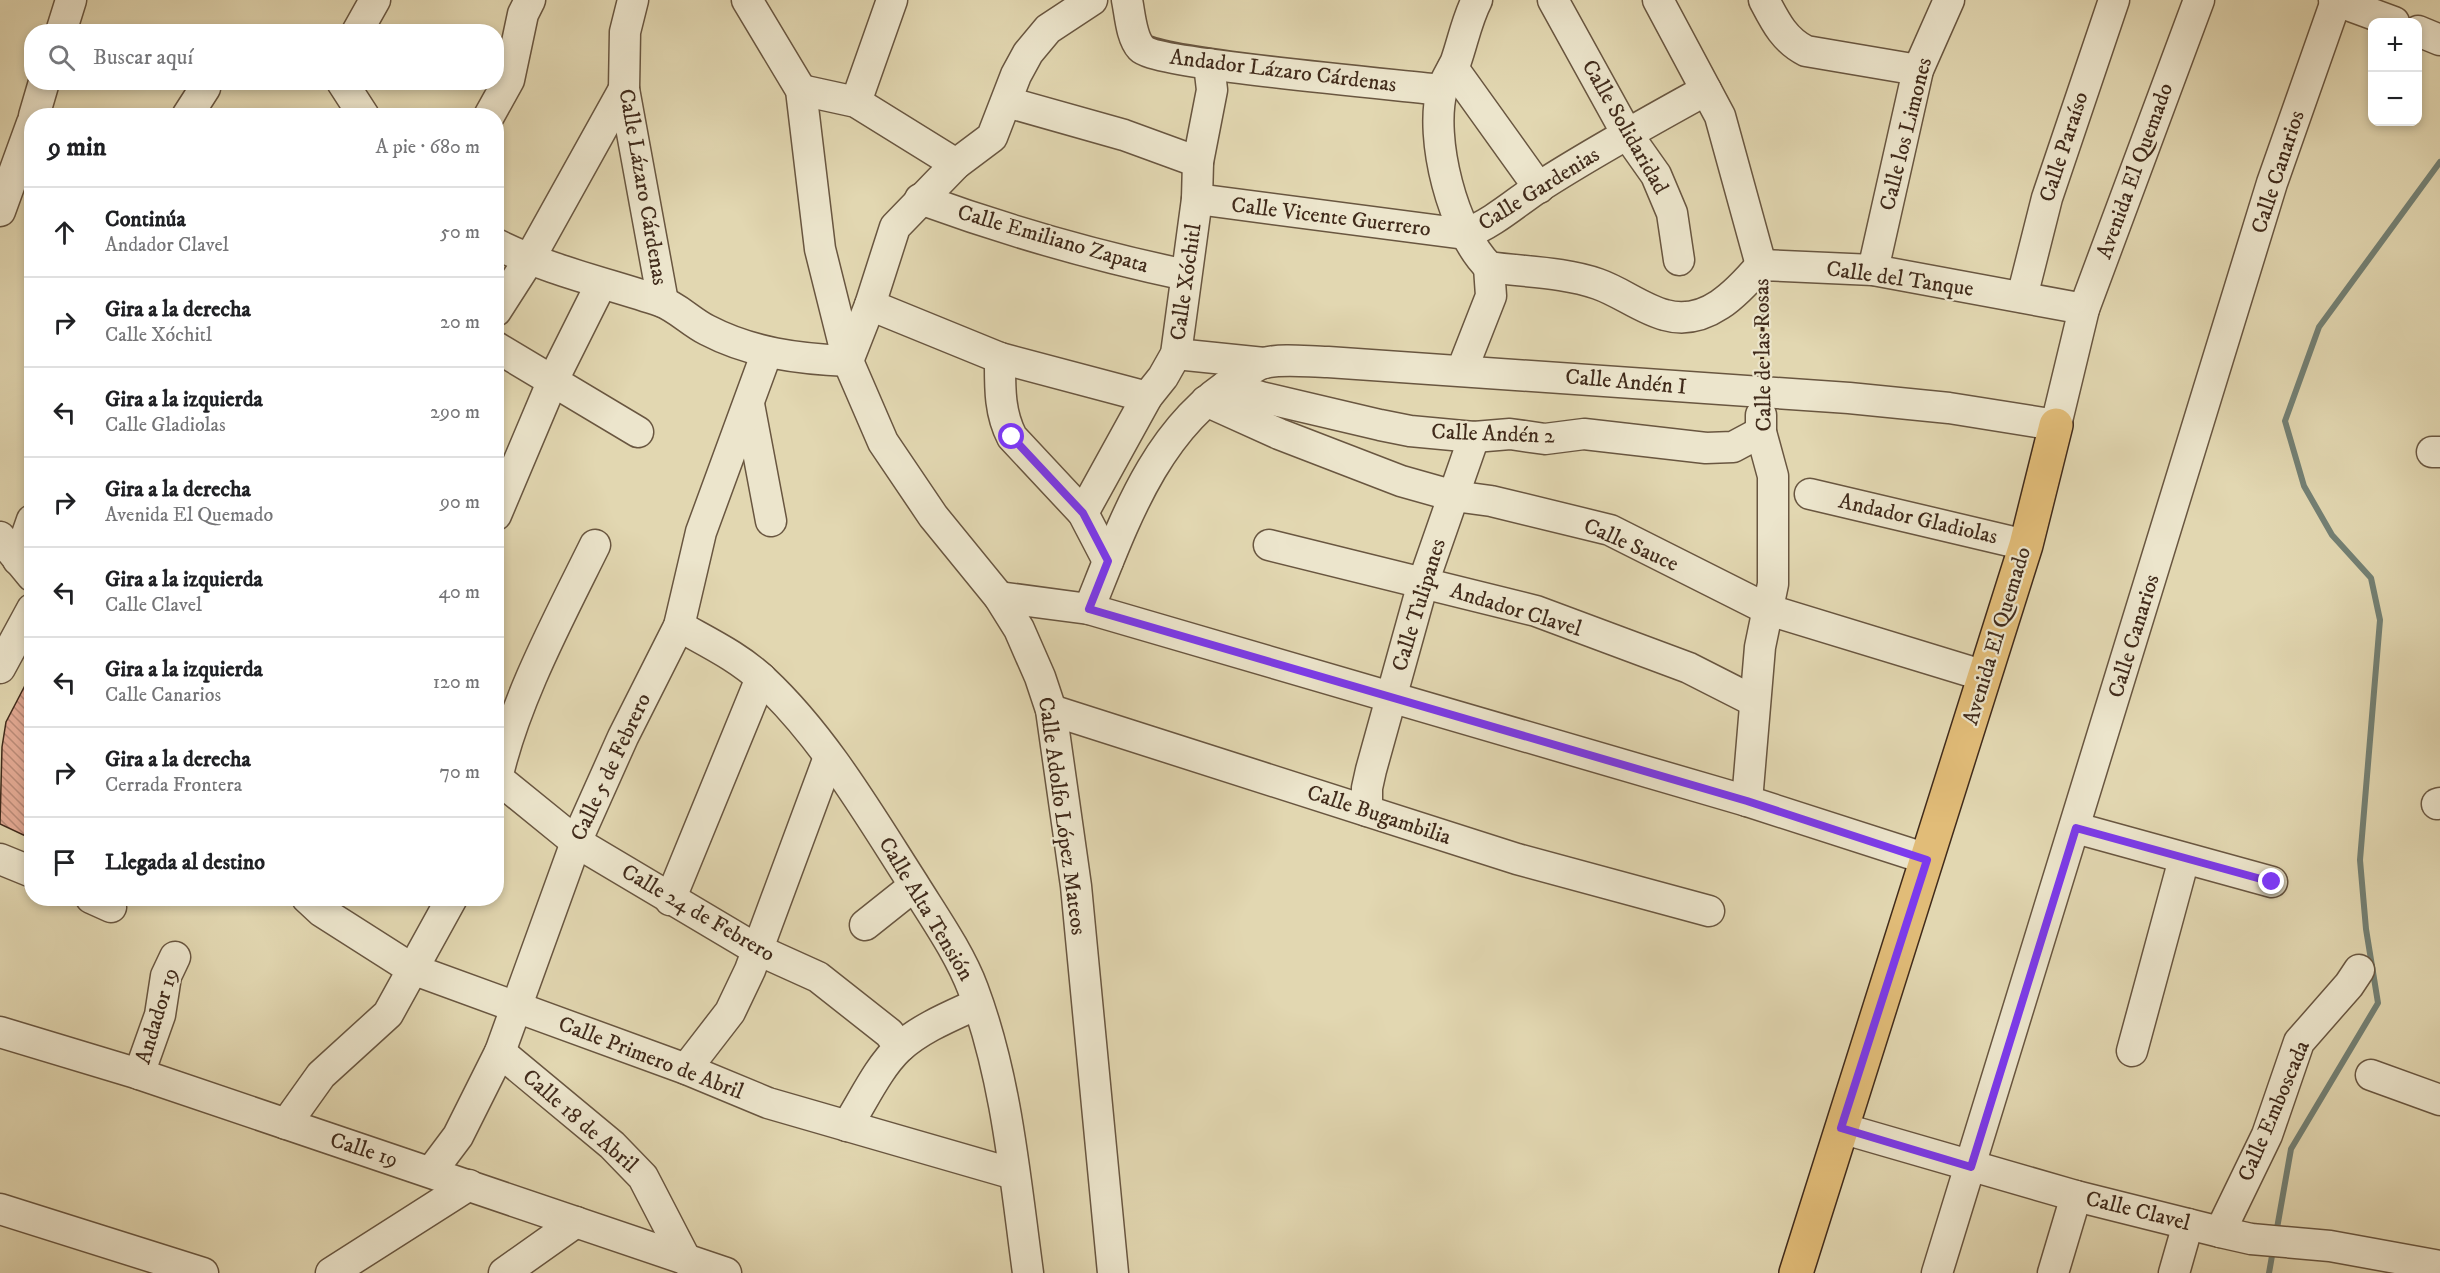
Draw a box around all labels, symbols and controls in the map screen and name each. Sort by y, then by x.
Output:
map controls [2368,18,2422,126]
button: + [2368,18,2422,72]
search box [24,24,504,90]
icon: search [45,41,78,74]
text: Buscar aquí [93,44,193,71]
street label: Andador Lázaro Cárdenas [1168,44,1398,98]
street label: Calle Solidaridad [1576,55,1674,199]
street label: Calle los Limones [1874,55,1938,213]
button: − [2368,72,2422,126]
street label: Avenida El Quemado [2091,79,2179,263]
street label: Calle Lázaro Cárdenas [612,87,674,287]
street label: Calle Paraíso [2033,88,2095,206]
street label: Calle Canarios [2245,107,2311,237]
text: 9 min [48,131,106,164]
text: A pie · 680 m [376,135,480,160]
street label: Calle Gardenias [1473,141,1605,237]
street label: Calle Vicente Guerrero [1230,191,1432,243]
street label: Calle Emiliano Zapata [954,199,1152,279]
text: Continúa [105,206,186,233]
icon: ahead [48,216,81,249]
text: 50 m [440,220,480,245]
street label: Calle Xóchitl [1164,222,1208,342]
text: Andador Clavel [105,233,229,258]
street label: Calle del Tanque [1825,255,1975,303]
street label: Calle de las Rosas [1748,278,1778,432]
text: Gira a la derecha [105,296,251,323]
icon: right [48,306,81,339]
text: 20 m [440,310,480,335]
text: Calle Xóchitl [105,323,212,348]
street label: Calle Andén I [1564,363,1688,401]
text: Gira a la izquierda [105,386,263,413]
icon: left [48,396,81,429]
text: 290 m [430,400,480,425]
text: Calle Gladiolas [105,413,226,438]
street label: Calle Andén 2 [1431,418,1555,450]
route start [998,423,1024,449]
text: Gira a la derecha [105,476,251,503]
icon: right [48,486,81,519]
street label: Andador Gladiolas [1836,488,2000,550]
text: 90 m [440,490,480,515]
text: Avenida El Quemado [105,503,273,528]
street label: Calle Sauce [1579,512,1683,578]
street label: Calle Tulipanes [1386,535,1452,675]
street label: Avenida El Quemado [1957,544,2037,728]
text: Gira a la izquierda [105,566,263,593]
street label: Calle Canarios [2102,571,2166,701]
icon: left [48,576,81,609]
street label: Andador Clavel [1447,577,1585,643]
text: 40 m [438,580,480,605]
text: Calle Clavel [105,593,202,618]
text: Gira a la izquierda [105,656,263,683]
icon: left [48,666,81,699]
text: 120 m [433,670,480,695]
text: Calle Canarios [105,683,221,708]
street label: Calle 5 de Febrero [565,689,657,845]
street label: Calle Adolfo López Mateos [1032,695,1092,937]
text: Gira a la derecha [105,746,251,773]
icon: right [48,756,81,789]
text: 70 m [439,760,480,785]
text: Cerrada Frontera [105,773,242,798]
street label: Calle Bugambilia [1304,779,1455,851]
street label: Calle Alta Tensión [872,832,980,986]
icon: arrive [48,846,81,879]
text: Llegada al destino [105,849,265,876]
street label: Calle 24 de Febrero [617,858,779,968]
route end [2258,868,2284,894]
street label: Andador 19 [130,965,184,1067]
street label: Calle Primero de Abril [555,1010,748,1106]
street label: Calle Emboscada [2232,1036,2316,1186]
street label: Calle 18 de Abril [517,1063,644,1179]
street label: Calle 19 [327,1126,401,1174]
street label: Calle Clavel [2083,1185,2193,1237]

